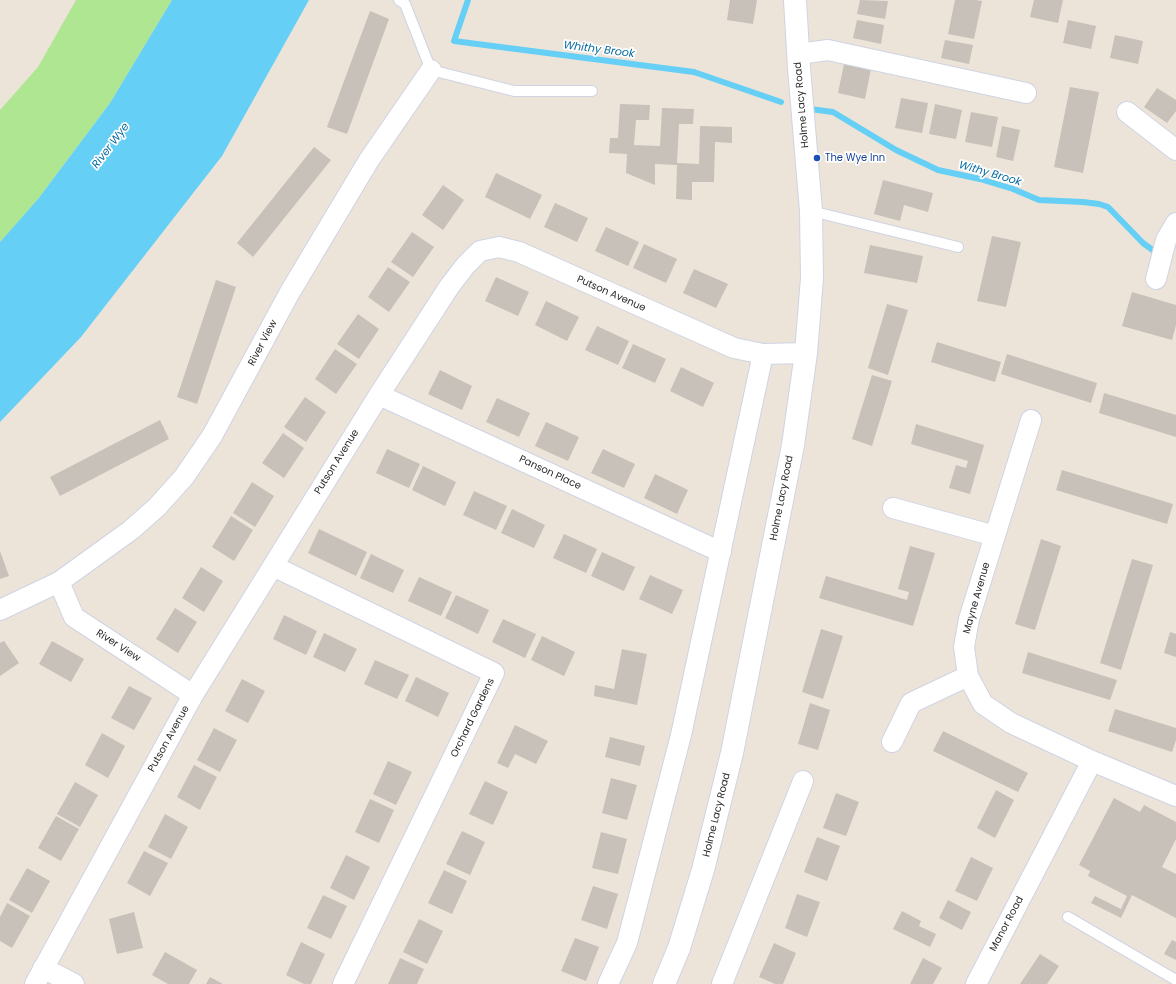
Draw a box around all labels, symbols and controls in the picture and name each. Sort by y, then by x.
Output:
water label: Whithy Brook [563,39,635,61]
street label: Holme Lacy Road [792,61,812,149]
water label: River Wye [90,121,132,171]
place label: The Wye Inn [825,152,885,164]
marker: The Wye Inn [812,153,822,163]
water label: Withy Brook [957,159,1023,189]
street label: Putson Avenue [575,273,647,315]
street label: River View [246,318,280,368]
street label: Putson Avenue [312,427,362,497]
street label: Panson Place [517,453,583,493]
street label: Holme Lacy Road [768,454,796,542]
street label: Mayne Avenue [961,561,993,635]
street label: River View [94,627,142,665]
street label: Orchard Gardens [449,676,497,760]
street label: Putson Avenue [146,704,192,774]
street label: Holme Lacy Road [701,772,733,858]
street label: Manor Road [987,894,1027,954]

